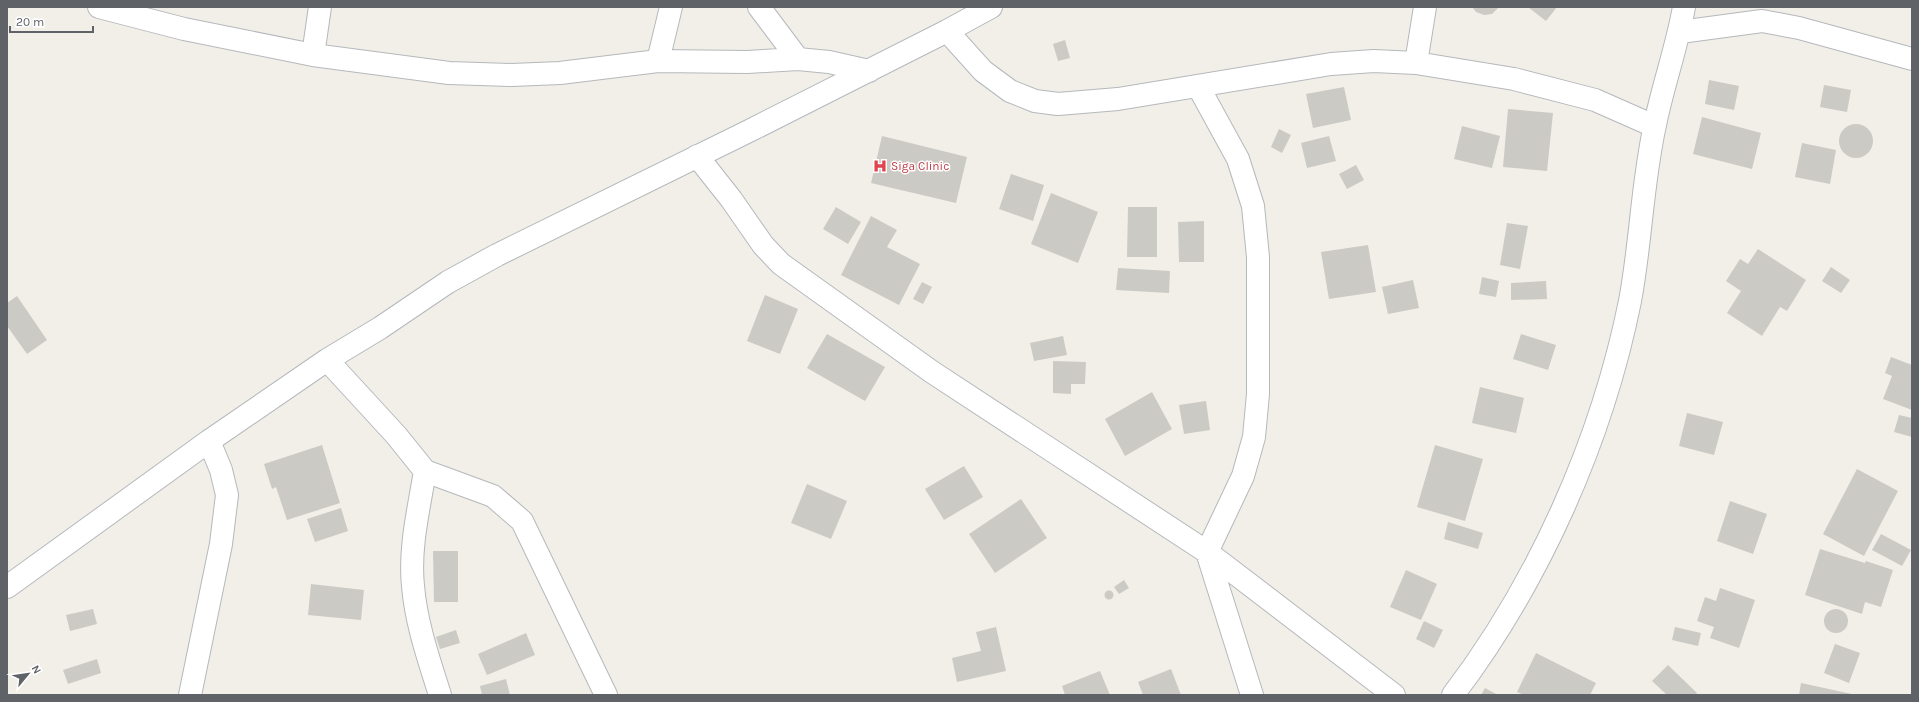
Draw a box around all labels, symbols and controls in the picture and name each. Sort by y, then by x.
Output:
scale bar [10,8,93,34]
text: 20 m [16,15,44,29]
hospital icon: Siga Clinic [872,158,888,174]
place label: Siga Clinic [891,159,949,173]
north arrow [8,654,48,694]
text: N [29,663,44,676]

